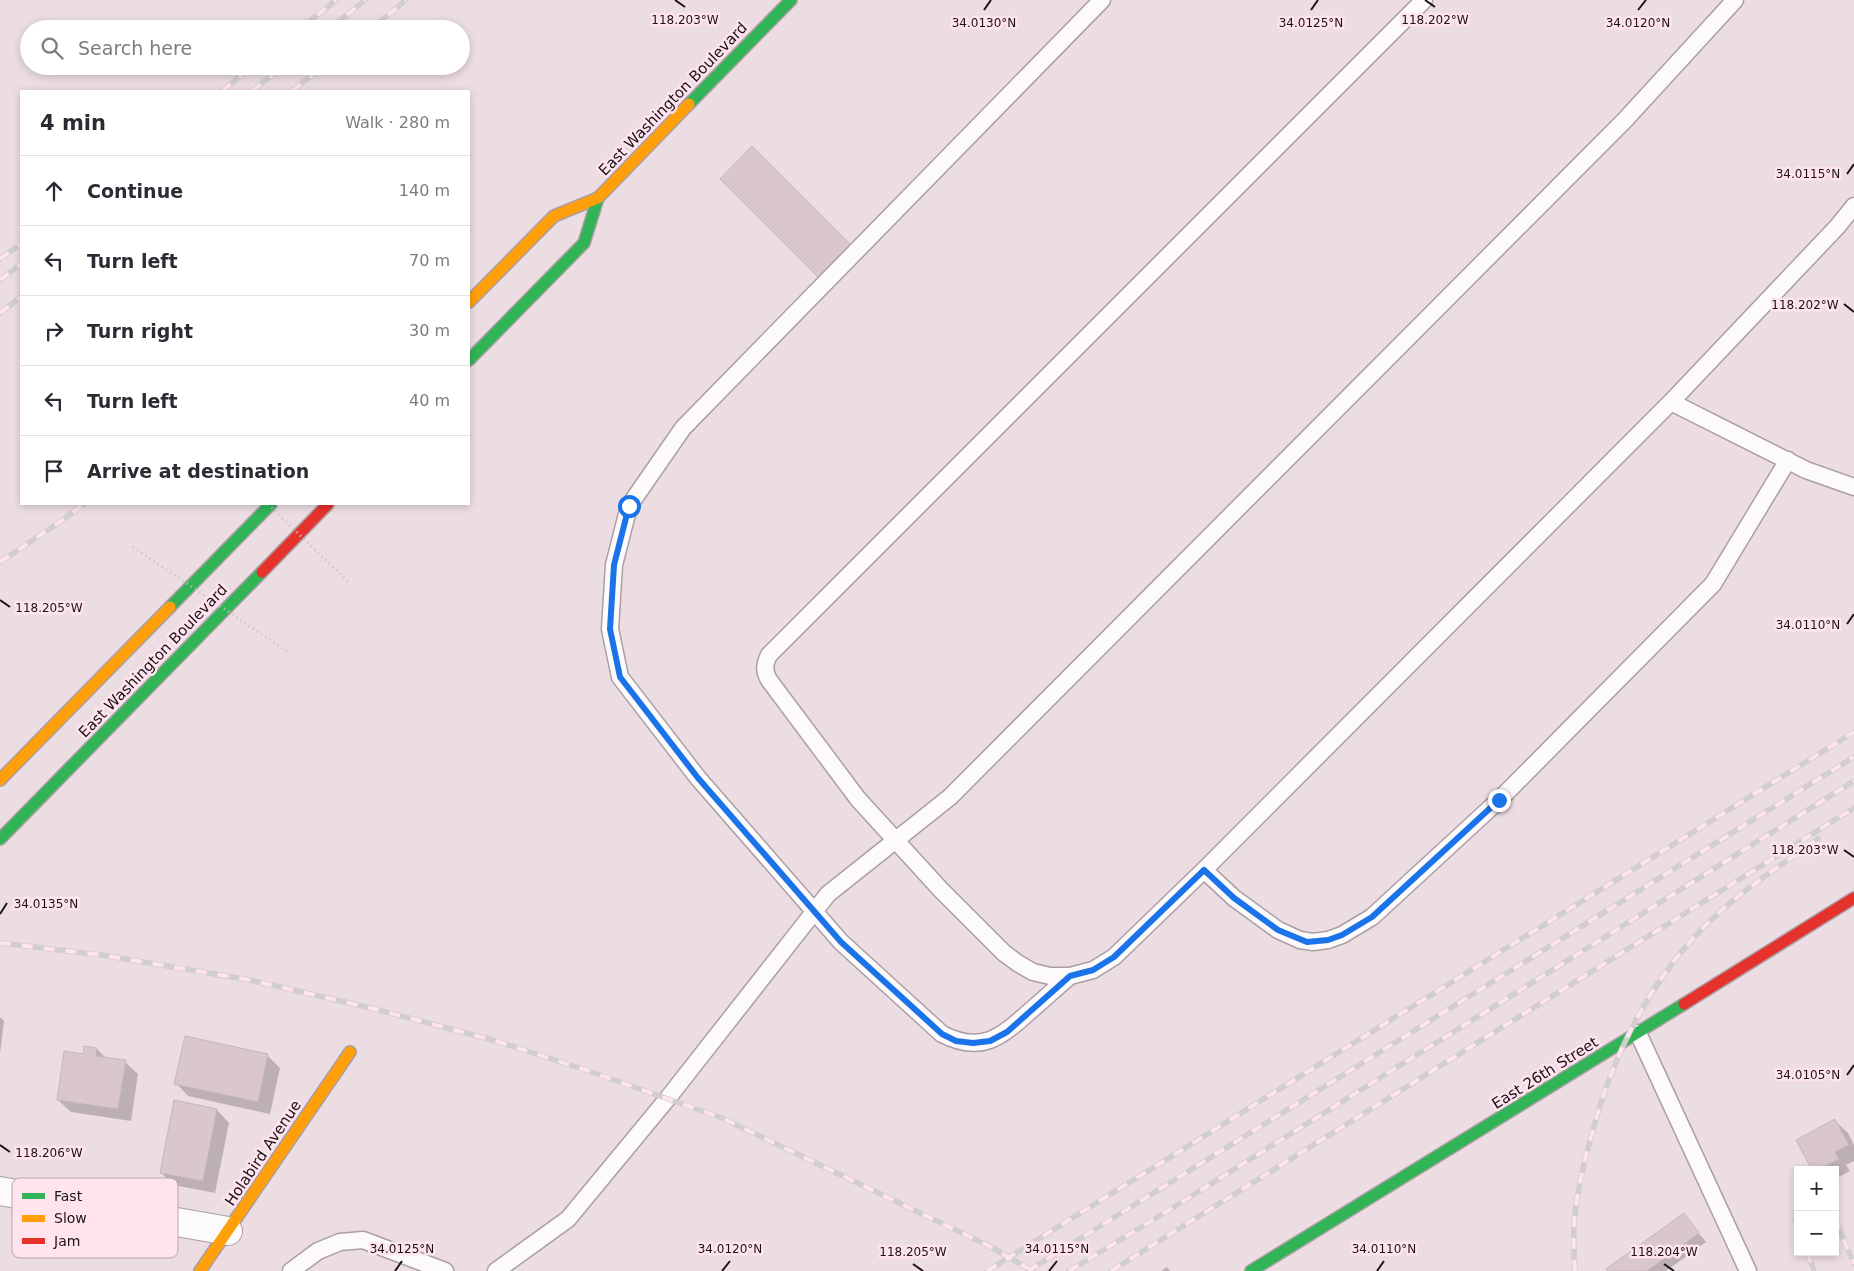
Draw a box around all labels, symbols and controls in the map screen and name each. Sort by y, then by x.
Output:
text: 118.203°W [651,13,719,27]
text: 118.202°W [1401,13,1469,27]
text: 34.0130°N [952,16,1016,30]
text: 34.0125°N [1279,16,1343,30]
text: 34.0120°N [1606,16,1670,30]
street label: East Washington Boulevard [595,19,751,179]
search box [20,20,470,75]
icon: search [38,34,66,62]
text: Search here [78,37,192,59]
text: 4 min [40,111,106,135]
text: Walk · 280 m [345,113,450,132]
text: 34.0115°N [1776,167,1840,181]
icon: ahead [40,177,68,205]
text: Continue [87,180,183,202]
text: 140 m [399,181,450,200]
icon: left [40,247,68,275]
text: Turn left [87,250,178,272]
text: 70 m [409,251,450,270]
text: 118.202°W [1771,298,1839,312]
icon: right [40,317,68,345]
text: Turn right [87,320,193,342]
text: 30 m [409,321,450,340]
icon: left [40,387,68,415]
text: Turn left [87,390,178,412]
text: 40 m [409,391,450,410]
icon: arrive [40,457,68,485]
text: Arrive at destination [87,460,309,482]
route start [618,495,641,518]
street label: East Washington Boulevard [75,581,231,741]
text: 118.205°W [15,601,83,615]
text: 34.0110°N [1776,618,1840,632]
route end [1488,789,1511,812]
text: 118.203°W [1771,843,1839,857]
text: 34.0135°N [14,897,78,911]
street label: East 26th Street [1489,1033,1602,1113]
text: 34.0105°N [1776,1068,1840,1082]
street label: Holabird Avenue [221,1097,305,1209]
text: 118.206°W [15,1146,83,1160]
map controls [1794,1166,1839,1256]
button: + [1794,1166,1839,1211]
legend [12,1178,178,1258]
text: Fast [54,1188,83,1204]
text: Slow [54,1210,87,1226]
button: − [1794,1211,1839,1256]
text: Jam [53,1233,80,1249]
text: 34.0125°N [370,1242,434,1256]
text: 34.0120°N [698,1242,762,1256]
text: 34.0115°N [1025,1242,1089,1256]
text: 34.0110°N [1352,1242,1416,1256]
text: 118.205°W [879,1245,947,1259]
text: 118.204°W [1630,1245,1698,1259]

